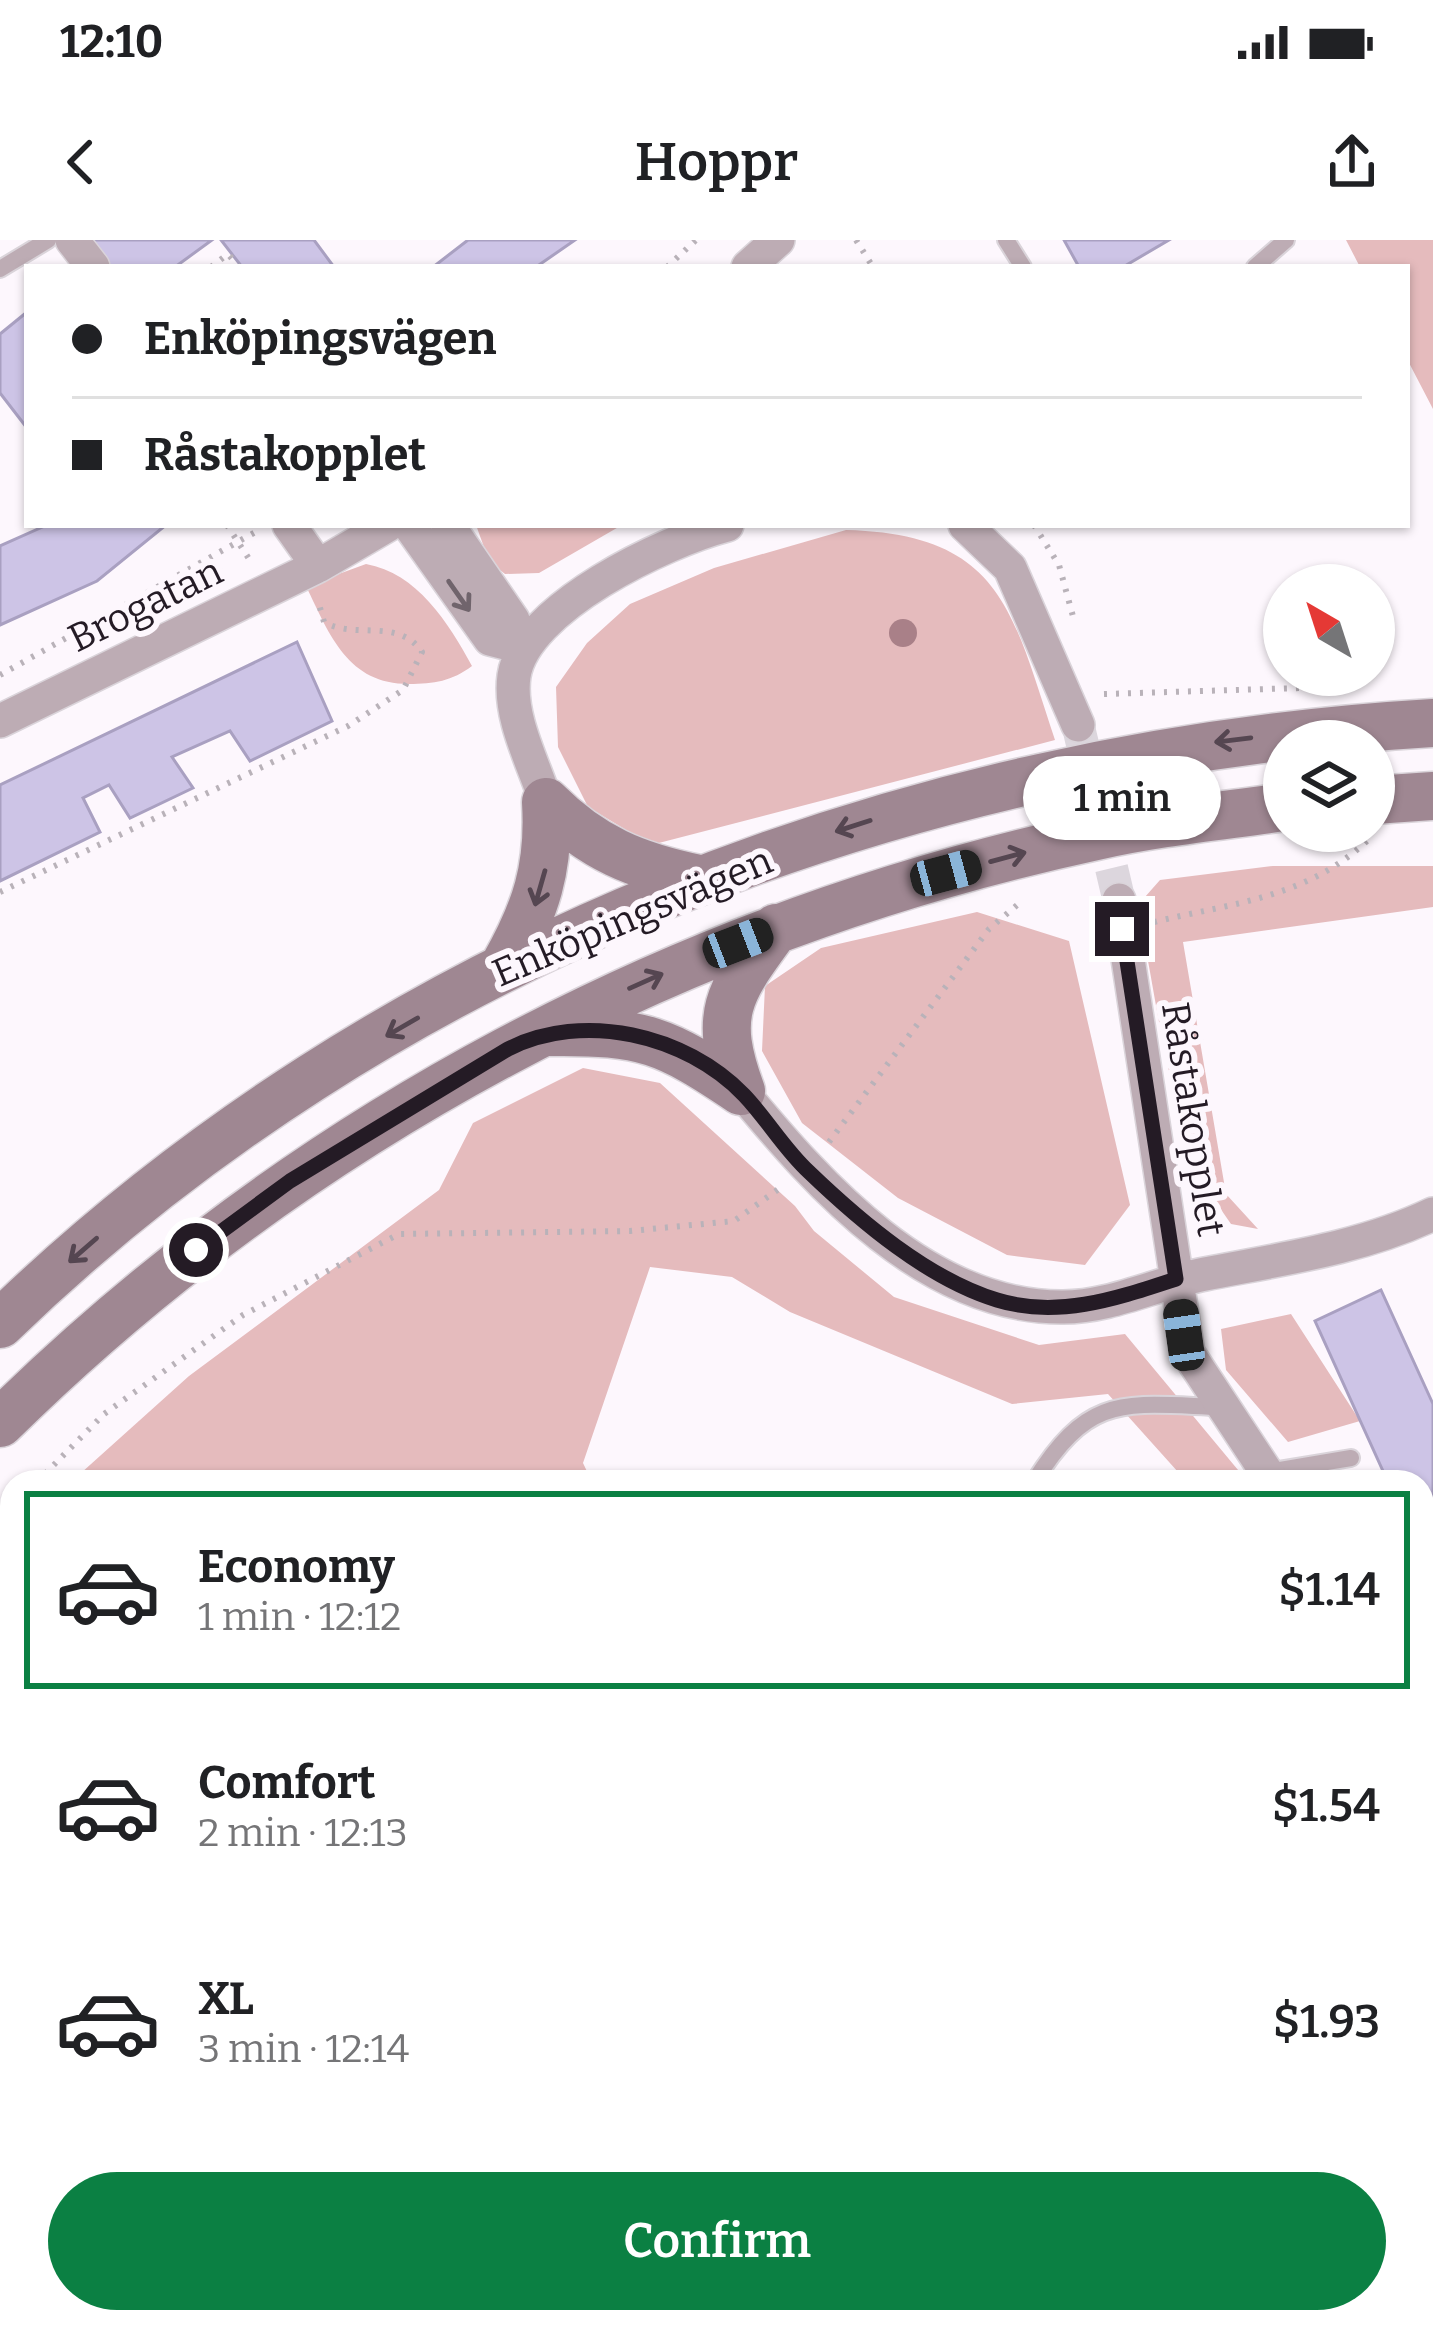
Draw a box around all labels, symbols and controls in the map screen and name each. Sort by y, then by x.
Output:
text: 12:10 [60,15,163,69]
icon: back [48,129,114,195]
icon: share [1319,129,1385,195]
text: Hoppr [635,130,798,194]
text: Enköpingsvägen [144,312,497,366]
text: Råstakopplet [144,428,426,482]
street label: Brogatan [61,548,230,662]
north arrow [1263,564,1395,696]
map controls [1263,564,1395,852]
one-way arrow [446,578,471,612]
button: layers [1263,720,1395,852]
one-way arrow [1214,730,1253,752]
callout: 1 min [1023,755,1221,839]
text: 1 min [1073,775,1171,821]
one-way arrow [835,817,873,839]
street label: Enköpingsvägen [486,837,779,997]
one-way arrow [988,844,1026,866]
car [907,846,985,900]
one-way arrow [528,868,550,906]
route end [1095,902,1149,956]
car [698,913,778,973]
one-way arrow [628,969,664,991]
street label: Råstakopplet [1152,999,1234,1240]
one-way arrow [386,1015,421,1039]
route start [169,1223,223,1277]
one-way arrow [68,1235,99,1263]
car [1161,1297,1207,1373]
icon: car [54,1536,162,1644]
text: Economy [198,1540,395,1594]
text: $1.14 [1278,1563,1380,1617]
text: 1 min · 12:12 [198,1594,401,1640]
icon: car [54,1752,162,1860]
text: Comfort [198,1756,376,1810]
text: $1.54 [1272,1779,1380,1833]
text: 2 min · 12:13 [198,1810,408,1856]
icon: car [54,1968,162,2076]
text: XL [198,1972,254,2026]
text: $1.93 [1273,1995,1380,2049]
text: 3 min · 12:14 [198,2026,409,2072]
button: Confirm [48,2172,1386,2310]

